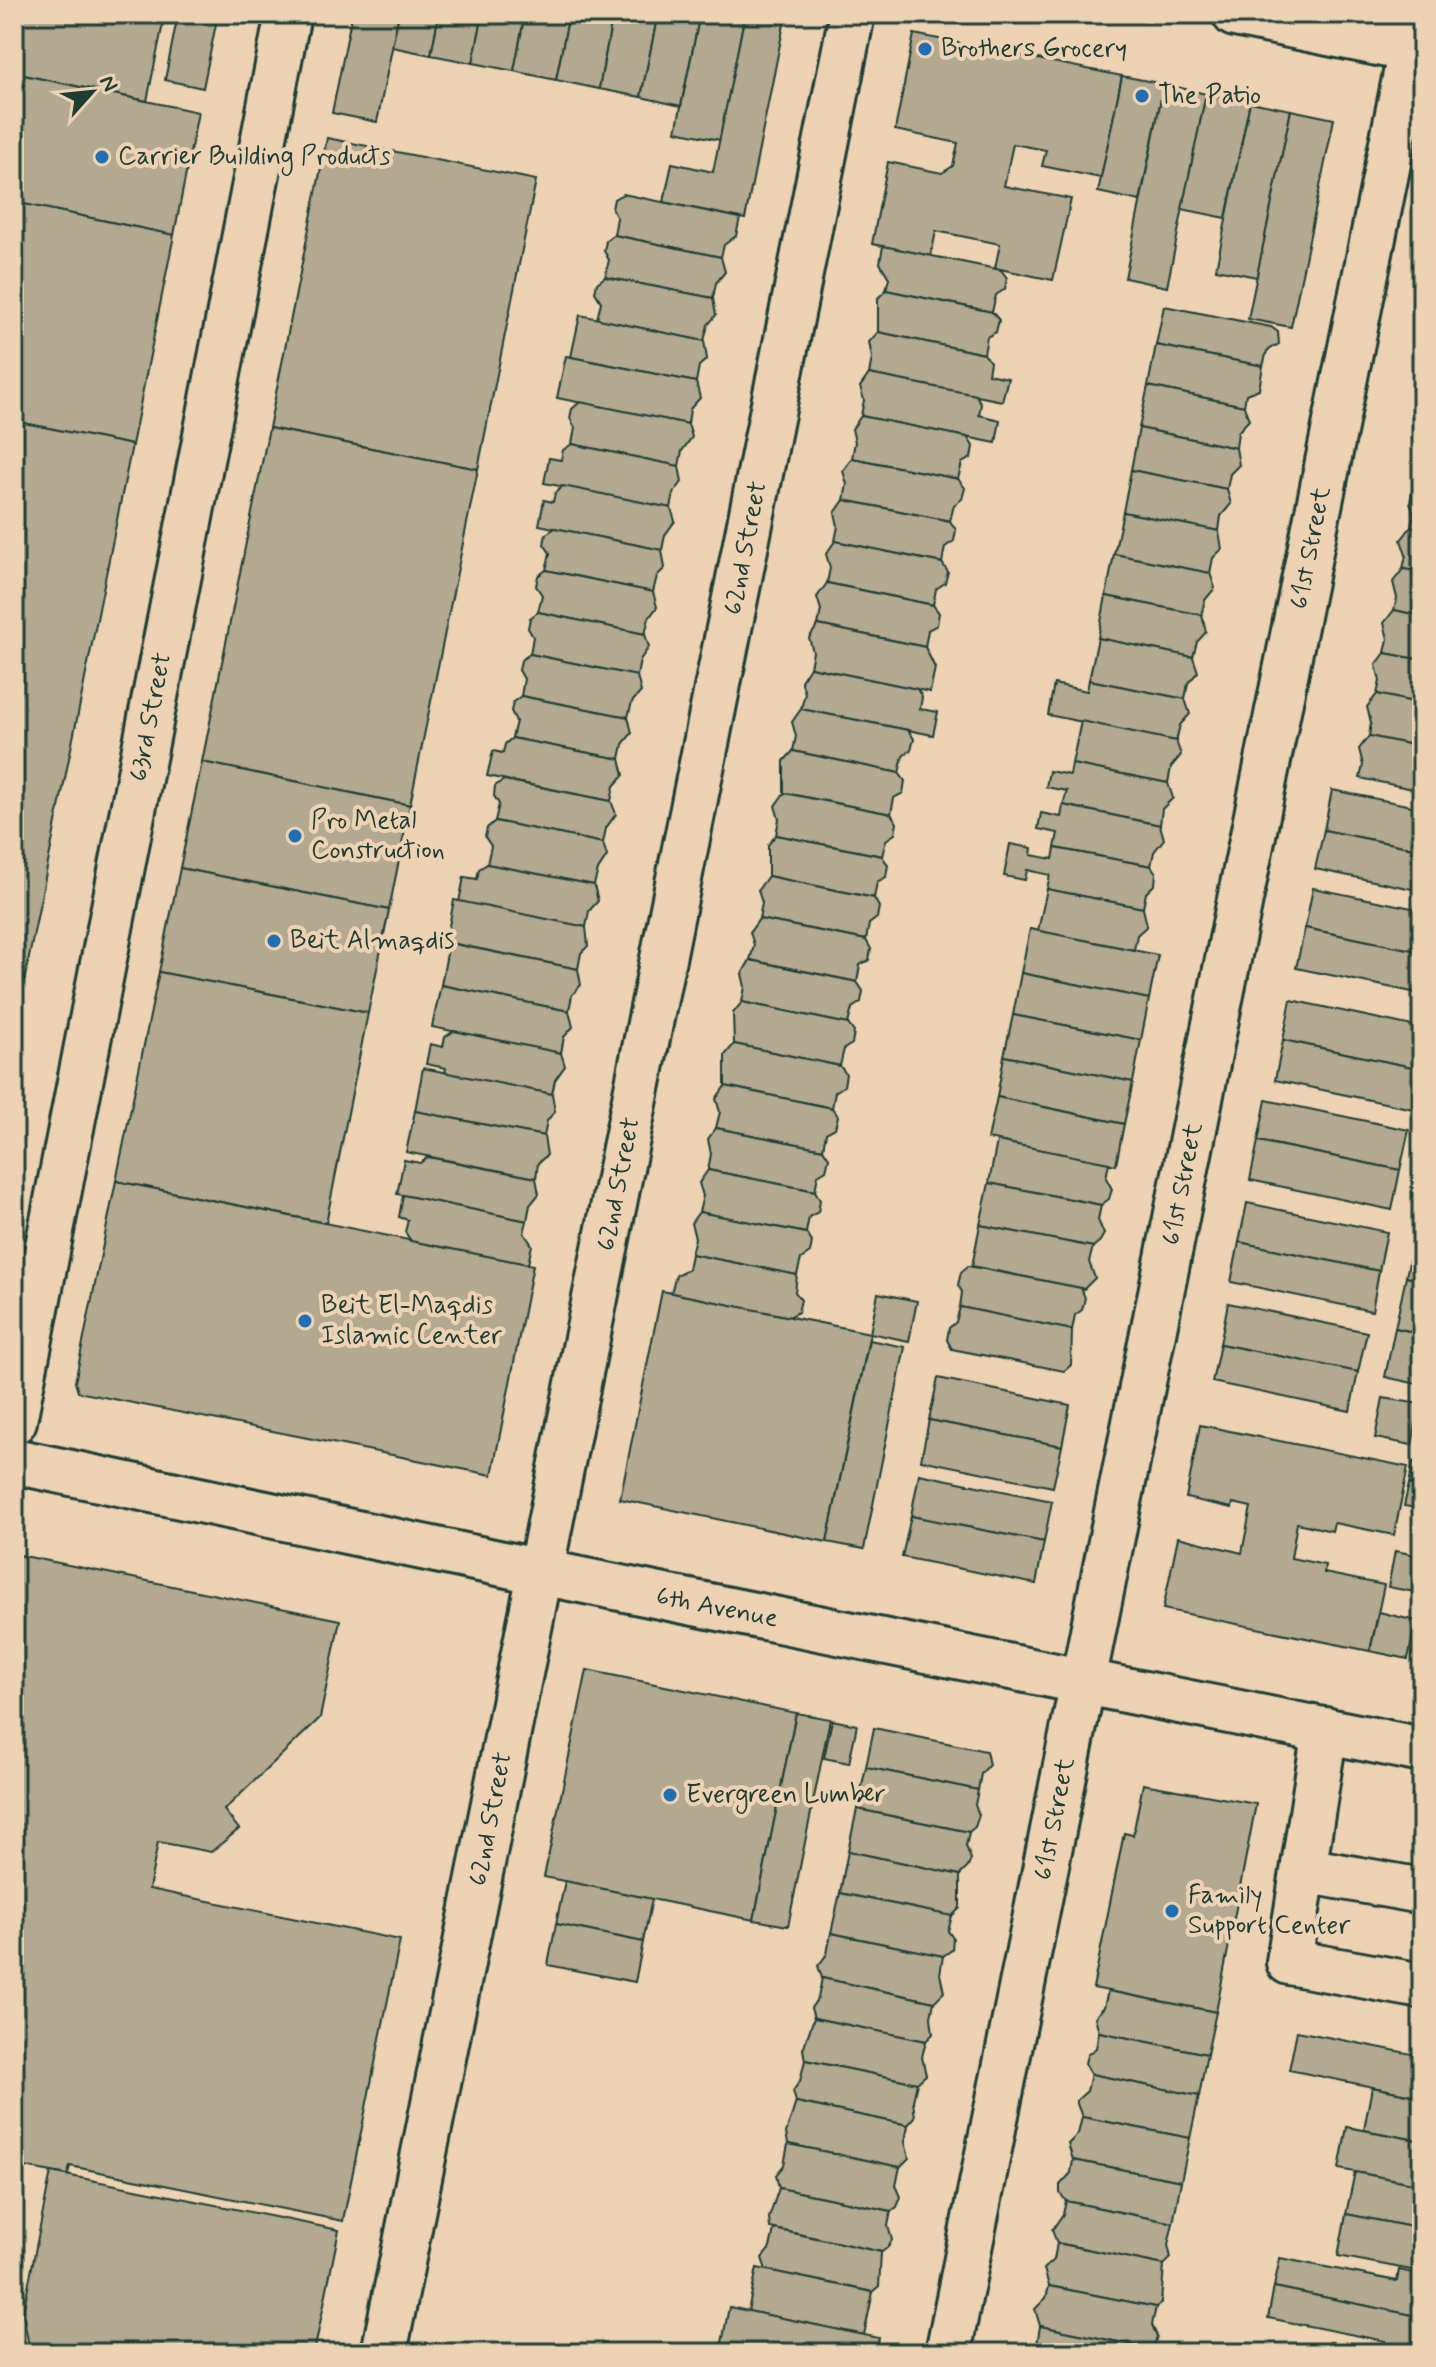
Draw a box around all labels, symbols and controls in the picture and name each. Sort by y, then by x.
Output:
place label: Brothers Grocery [941,32,1127,66]
marker: Brothers Grocery [916,40,934,58]
north arrow [52,52,132,132]
text: N [92,71,124,97]
place label: The Patio [1158,79,1261,113]
marker: The Patio [1133,87,1151,105]
place label: Carrier Building Products [118,140,391,176]
marker: Carrier Building Products [93,148,111,166]
street label: 62nd Street [716,478,776,618]
street label: 61st Street [1282,484,1340,612]
street label: 63rd Street [122,650,180,784]
place label: Pro Metal Construction [311,804,445,868]
marker: Pro Metal Construction [286,827,304,845]
place label: Beit Almaqdis [290,924,454,958]
marker: Beit Almaqdis [265,932,283,950]
street label: 62nd Street [589,1114,649,1254]
street label: 61st Street [1154,1120,1212,1248]
place label: Beit El-Maqdis Islamic Center [321,1289,502,1353]
marker: Beit El-Maqdis Islamic Center [296,1312,314,1330]
street label: 6th Avenue [653,1580,781,1637]
street label: 62nd Street [461,1749,521,1889]
street label: 61st Street [1026,1755,1084,1883]
place label: Evergreen Lumber [686,1778,886,1814]
marker: Evergreen Lumber [661,1786,679,1804]
place label: Family Support Center [1188,1879,1351,1943]
marker: Family Support Center [1163,1902,1181,1920]

